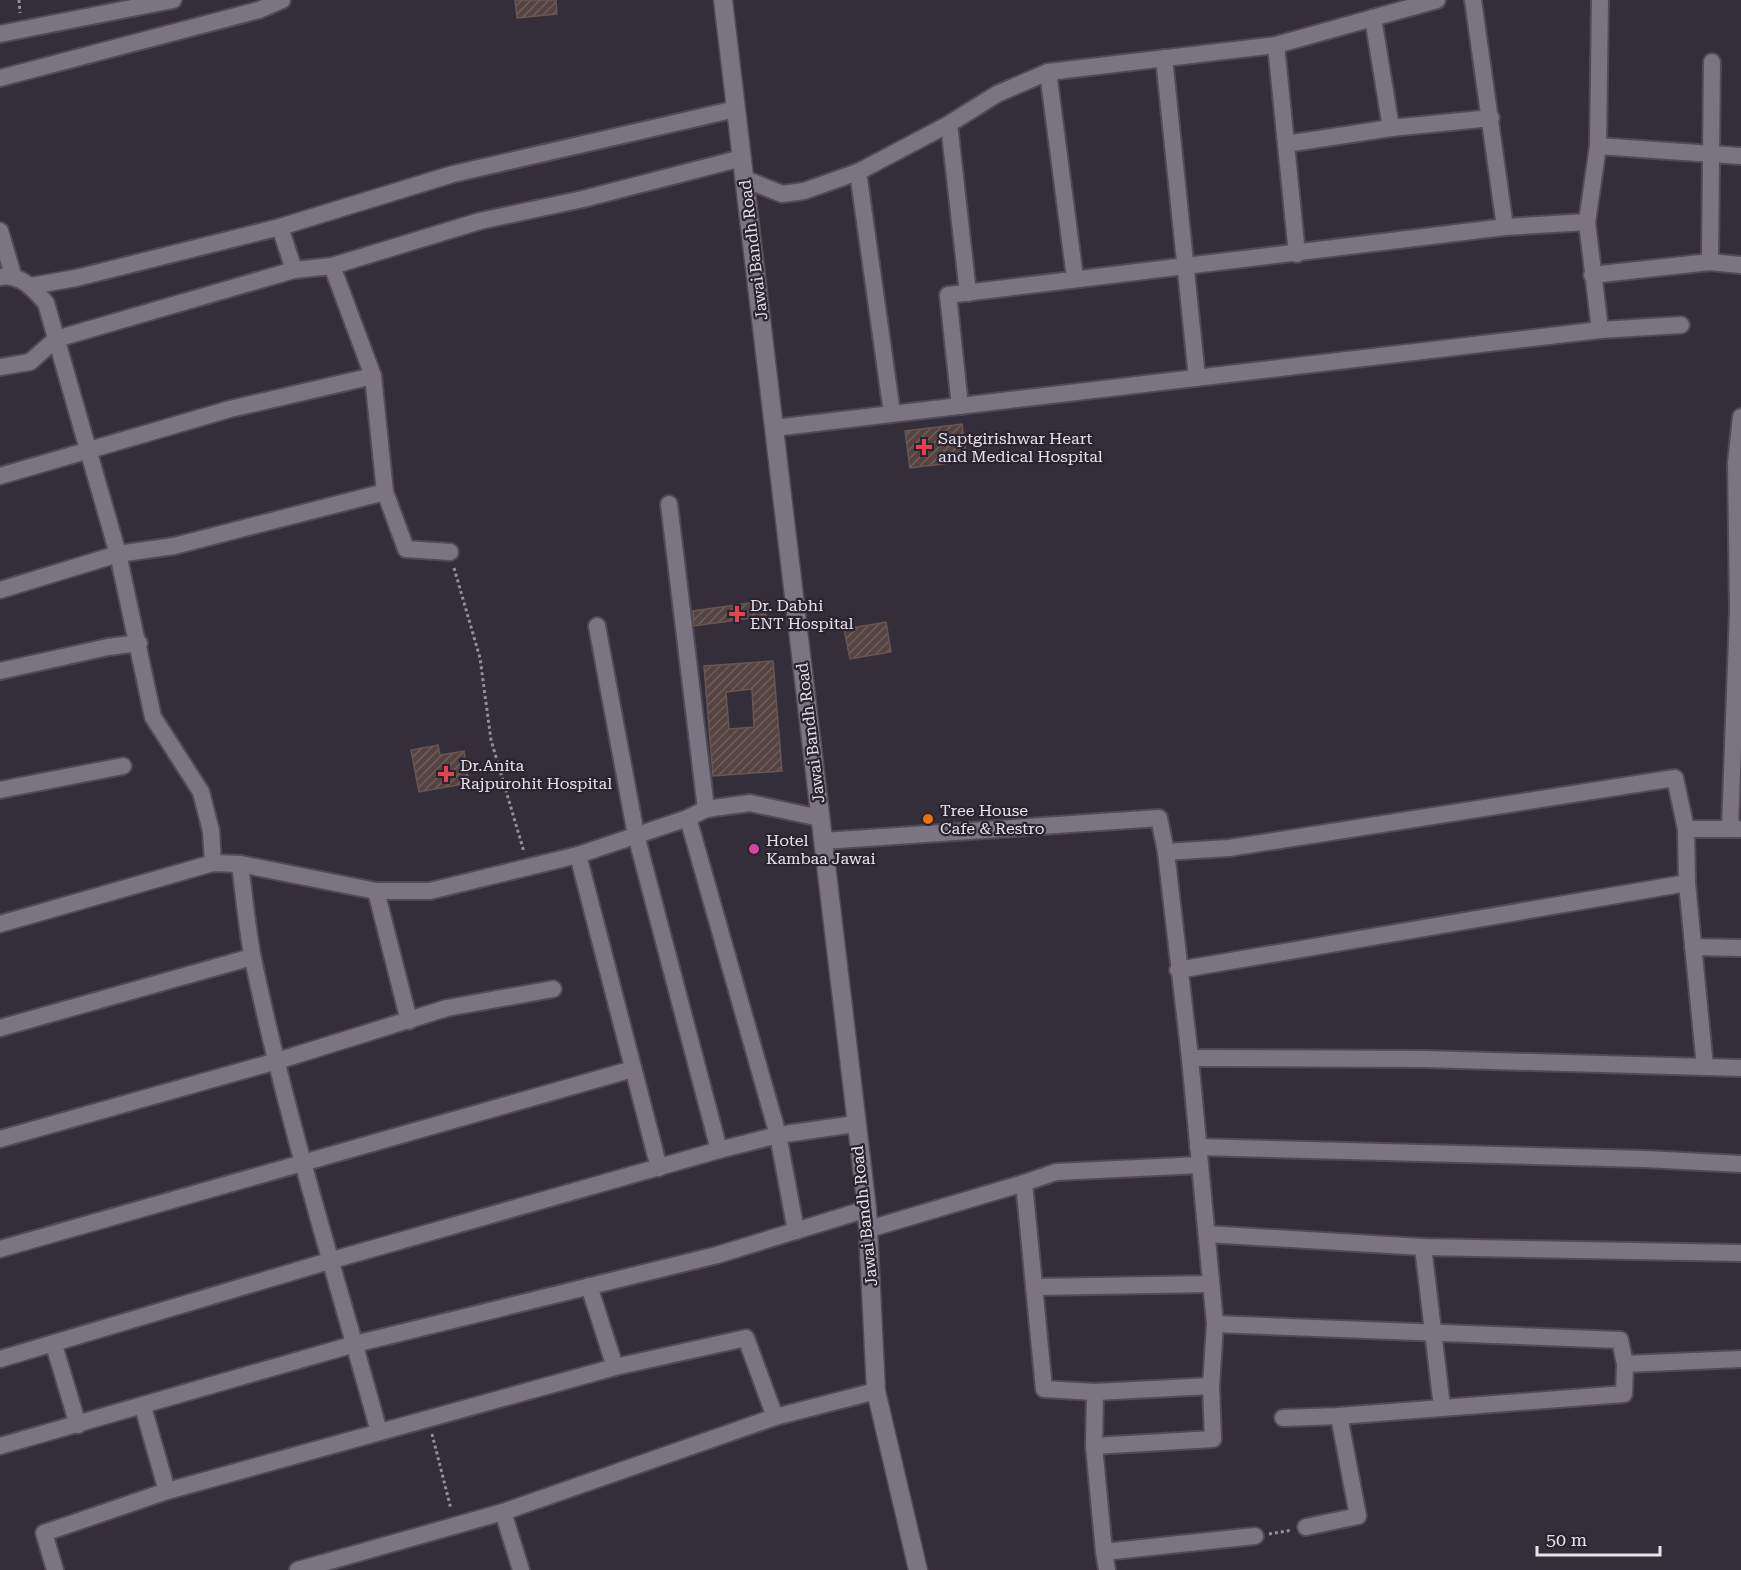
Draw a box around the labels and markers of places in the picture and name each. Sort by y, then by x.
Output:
place label: Saptgirishwar Heart and Medical Hospital [938,429,1103,466]
marker: Saptgirishwar Heart and Medical Hospital [915,438,933,456]
place label: Dr. Dabhi ENT Hospital [750,596,853,633]
marker: Dr. Dabhi ENT Hospital [728,605,746,623]
place label: Dr.Anita Rajpurohit Hospital [460,756,612,793]
marker: Dr.Anita Rajpurohit Hospital [437,765,455,783]
place label: Tree House Cafe & Restro [940,801,1045,838]
marker: Tree House Cafe & Restro [921,812,935,826]
place label: Hotel Kambaa Jawai [766,831,876,868]
marker: Hotel Kambaa Jawai [747,842,761,856]

